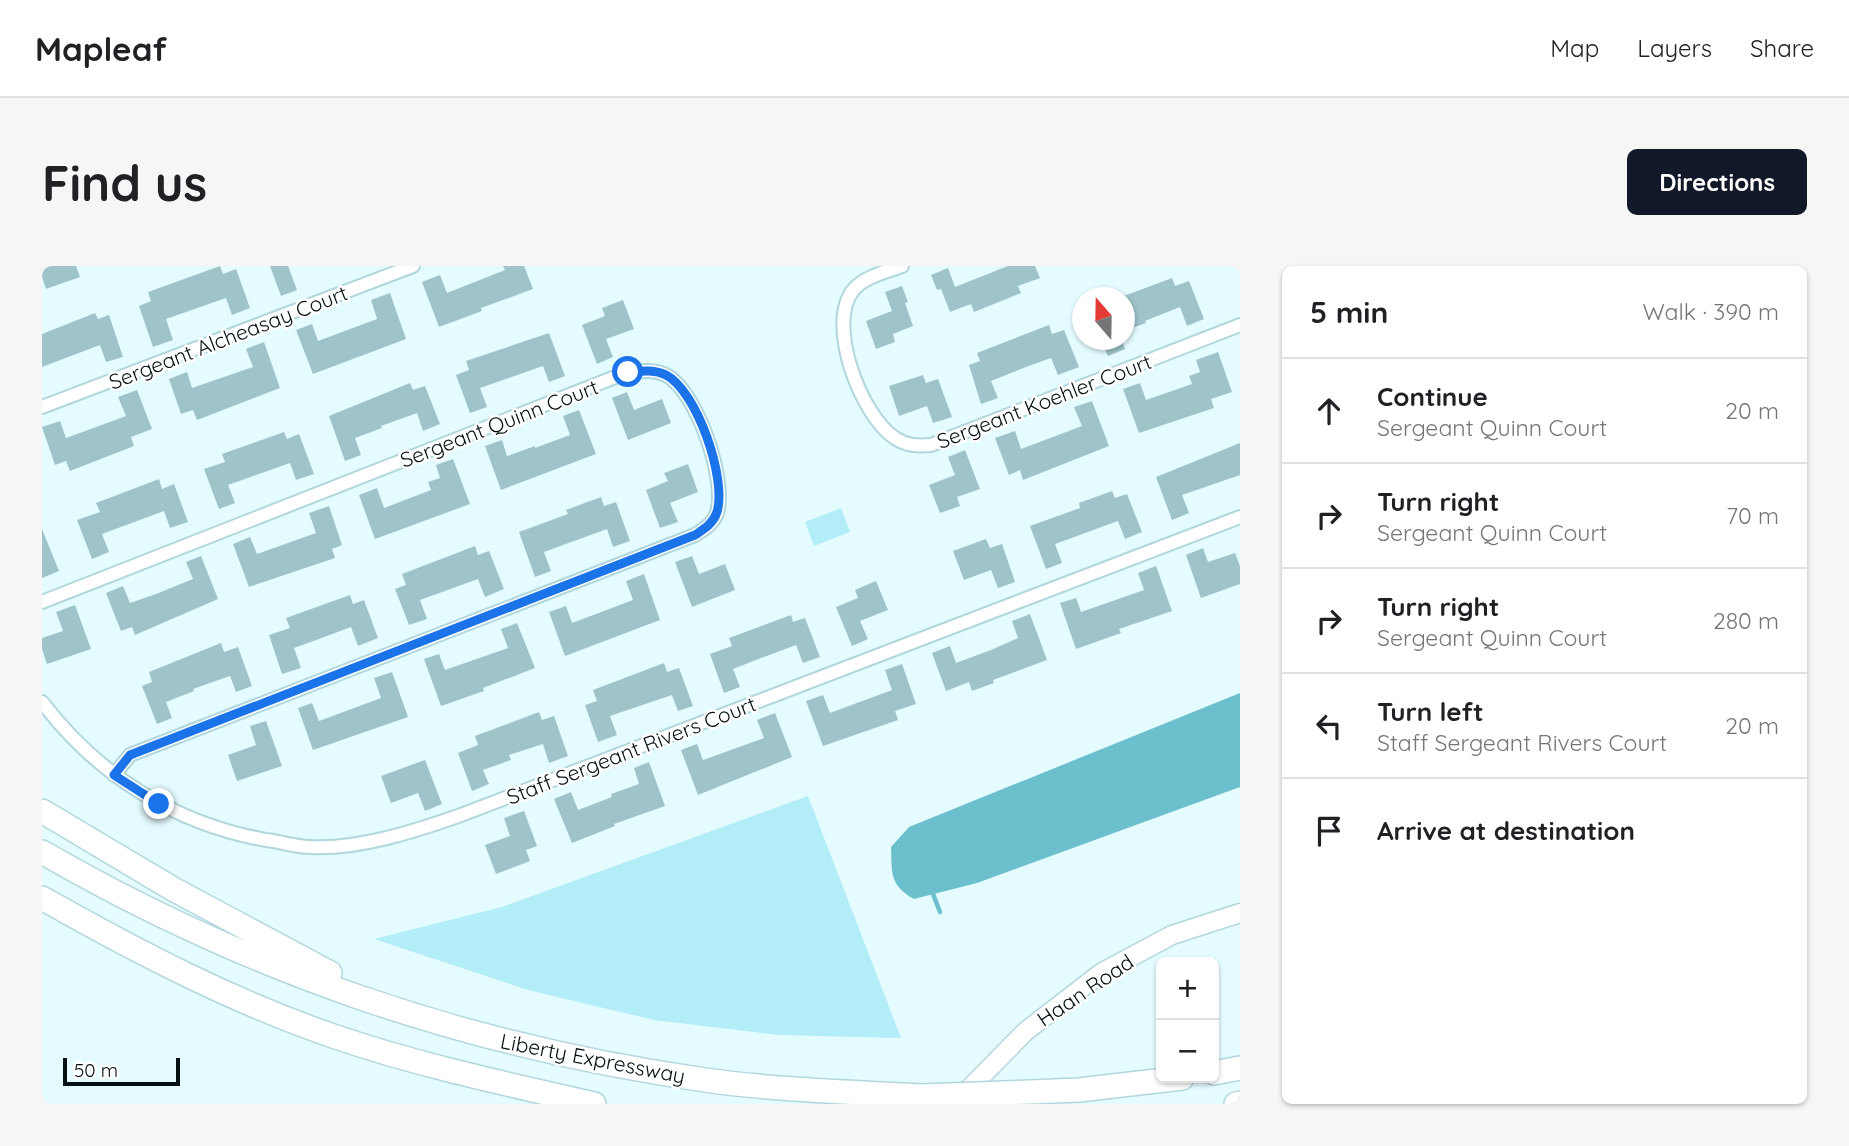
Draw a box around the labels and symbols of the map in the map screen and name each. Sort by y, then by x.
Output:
street label: Sergeant Alcheasay Court [105,279,351,395]
north arrow [1072,287,1135,350]
street label: Sergeant Koehler Court [933,348,1155,454]
route start [612,356,643,387]
street label: Sergeant Quinn Court [396,373,602,473]
street label: Staff Sergeant Rivers Court [503,690,759,810]
route end [143,788,174,819]
street label: Haan Road [1032,948,1138,1032]
street label: Liberty Expressway [498,1027,688,1089]
scale bar [63,1055,180,1087]

